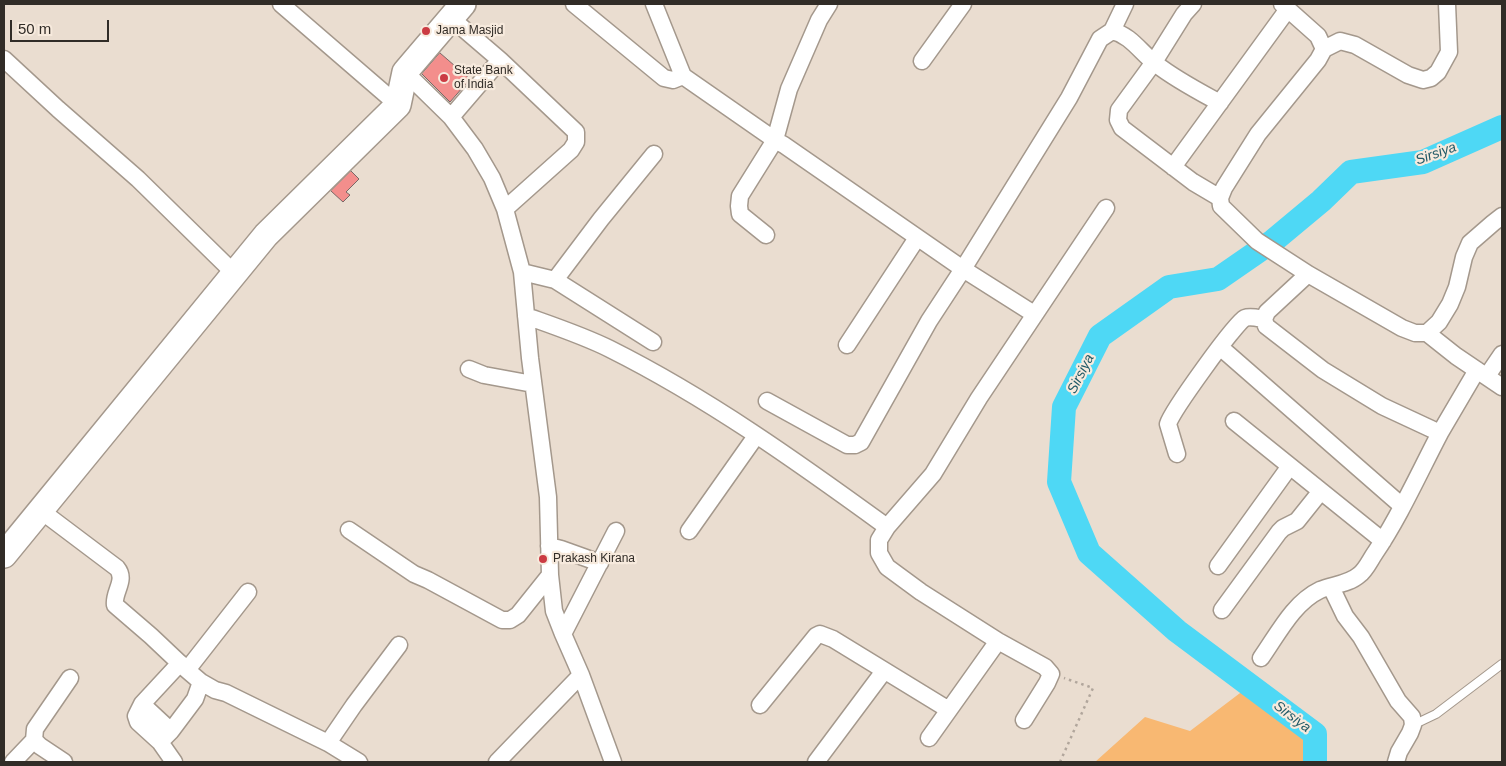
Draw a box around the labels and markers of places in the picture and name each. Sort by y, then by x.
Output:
place label: Jama Masjid [436,24,503,38]
marker: Jama Masjid [420,25,432,37]
place label: State Bank of India [454,64,513,92]
marker: State Bank of India [438,72,450,84]
place label: Prakash Kirana [553,552,635,566]
marker: Prakash Kirana [537,553,549,565]

